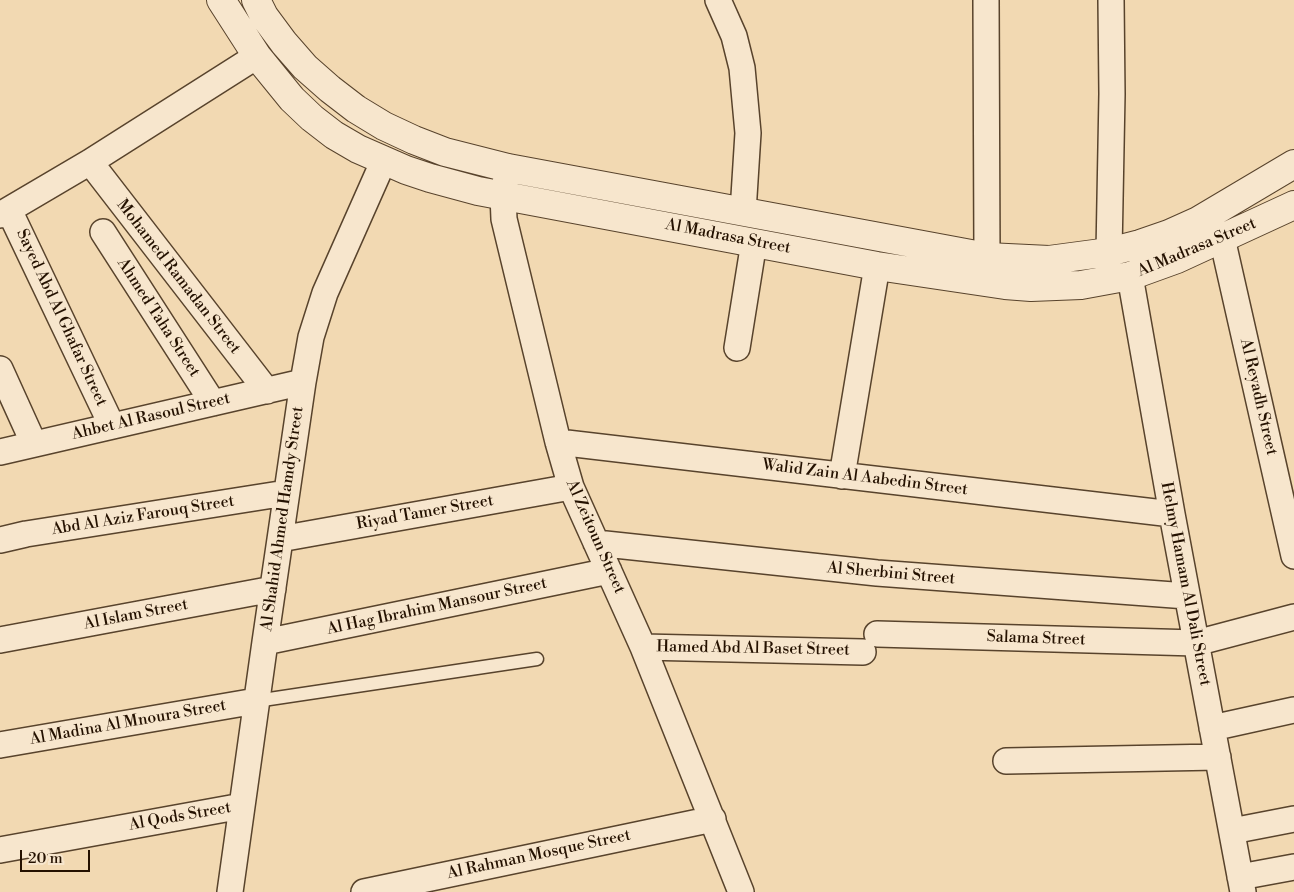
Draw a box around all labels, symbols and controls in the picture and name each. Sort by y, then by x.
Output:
street label: Mohamed Ramadan Street [112,196,244,358]
street label: Al Madrasa Street [1135,214,1259,282]
street label: Al Madrasa Street [664,215,792,259]
street label: Sayed Abd Al Ghafar Street [11,226,111,410]
street label: Ahmed Taha Street [112,255,204,381]
street label: Al Reyadh Street [1235,337,1281,457]
street label: Ahbet Al Rasoul Street [70,389,232,445]
street label: Al Shahid Ahmed Hamdy Street [258,405,308,633]
street label: Walid Zain Al Aabedin Street [761,456,969,500]
street label: Al Zeitoun Street [561,477,629,597]
street label: Helmy Hamam Al Dali Street [1156,480,1214,688]
street label: Abd Al Aziz Farouq Street [50,492,236,540]
street label: Riyad Tamer Street [355,492,495,534]
street label: Al Sherbini Street [826,559,956,589]
street label: Al Hag Ibrahim Mansour Street [325,574,549,640]
street label: Al Islam Street [82,595,190,635]
street label: Salama Street [986,628,1086,650]
street label: Hamed Abd Al Baset Street [656,638,850,660]
street label: Al Madina Al Mnoura Street [28,696,228,750]
street label: Al Qods Street [127,799,233,835]
street label: Al Rahman Mosque Street [446,826,632,884]
scale bar [22,840,92,872]
text: 20 m [28,849,63,868]

